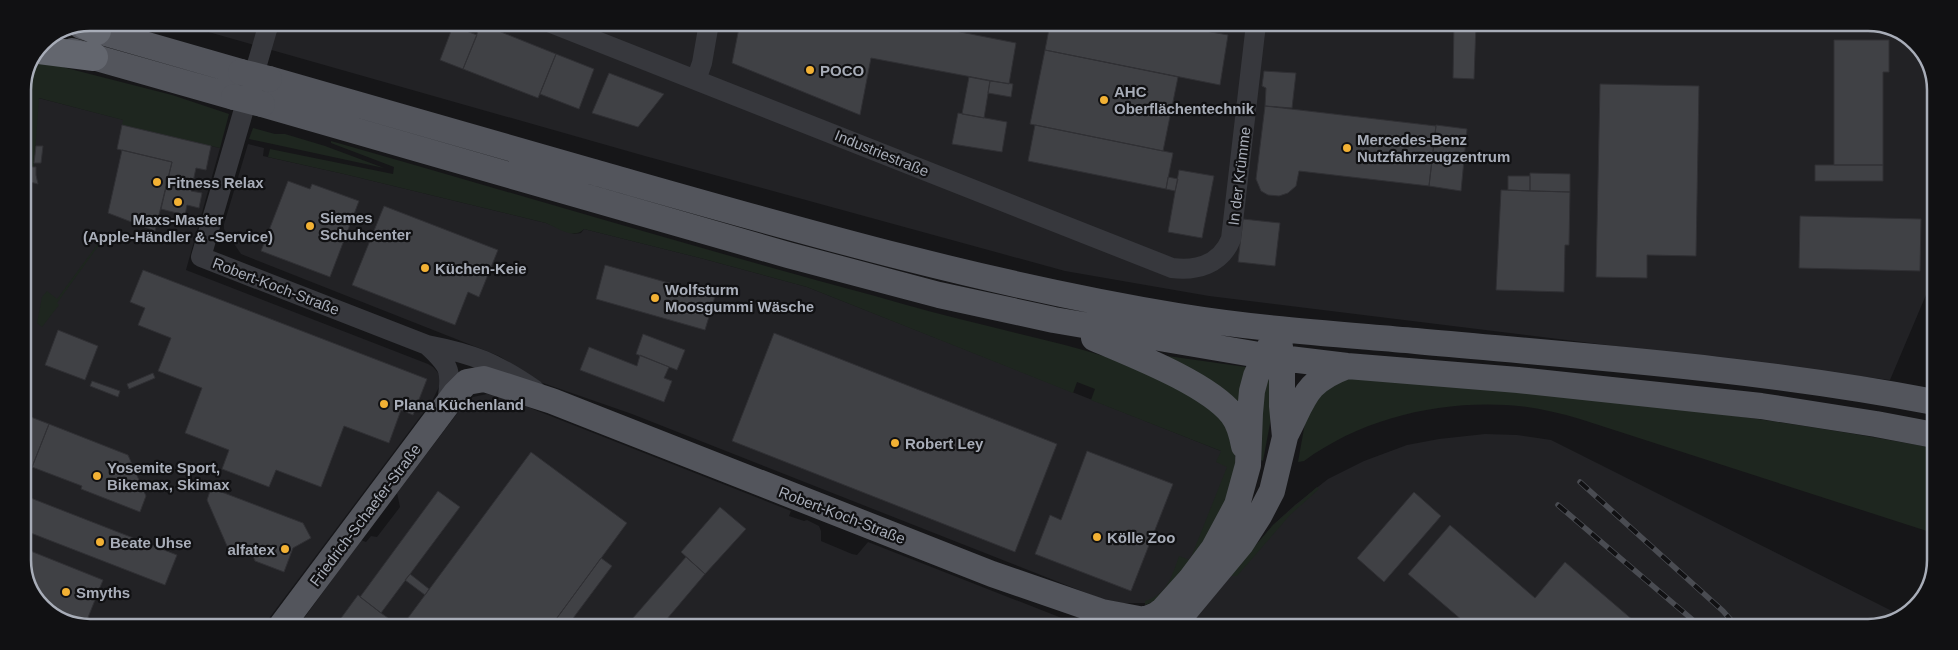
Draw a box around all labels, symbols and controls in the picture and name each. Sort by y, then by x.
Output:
place label: POCO [820,62,865,79]
marker: POCO [804,64,816,76]
place label: AHC Oberflächentechnik [1114,83,1255,117]
marker: AHC Oberflächentechnik [1098,94,1110,106]
street label: Industriestraße [832,126,932,180]
street label: In der Krümme [1225,126,1253,226]
place label: Mercedes-Benz Nutzfahrzeugzentrum [1357,131,1510,165]
marker: Mercedes-Benz Nutzfahrzeugzentrum [1341,142,1353,154]
place label: Fitness Relax [167,174,264,191]
marker: Fitness Relax [151,176,163,188]
marker: Maxs-Master (Apple-Händler & -Service) [172,196,184,208]
place label: Siemes Schuhcenter [320,209,411,243]
place label: Maxs-Master (Apple-Händler & -Service) [83,211,273,245]
marker: Siemes Schuhcenter [304,220,316,232]
street label: Robert-Koch-Straße [210,254,342,318]
place label: Küchen-Keie [435,260,527,277]
marker: Küchen-Keie [419,262,431,274]
place label: Wolfsturm Moosgummi Wäsche [665,281,814,315]
marker: Wolfsturm Moosgummi Wäsche [649,292,661,304]
place label: Plana Küchenland [394,396,524,413]
marker: Plana Küchenland [378,398,390,410]
place label: Robert Ley [905,435,984,452]
marker: Robert Ley [889,437,901,449]
street label: Friedrich-Schaefer-Straße [306,441,424,589]
place label: Yosemite Sport, Bikemax, Skimax [107,459,230,493]
marker: Yosemite Sport, Bikemax, Skimax [91,470,103,482]
street label: Robert-Koch-Straße [776,483,908,547]
place label: Kölle Zoo [1107,529,1175,546]
marker: Kölle Zoo [1091,531,1103,543]
place label: Beate Uhse [110,534,192,551]
marker: Beate Uhse [94,536,106,548]
place label: alfatex [227,541,276,558]
marker: alfatex [279,543,291,555]
place label: Smyths [76,584,130,601]
marker: Smyths [60,586,72,598]

